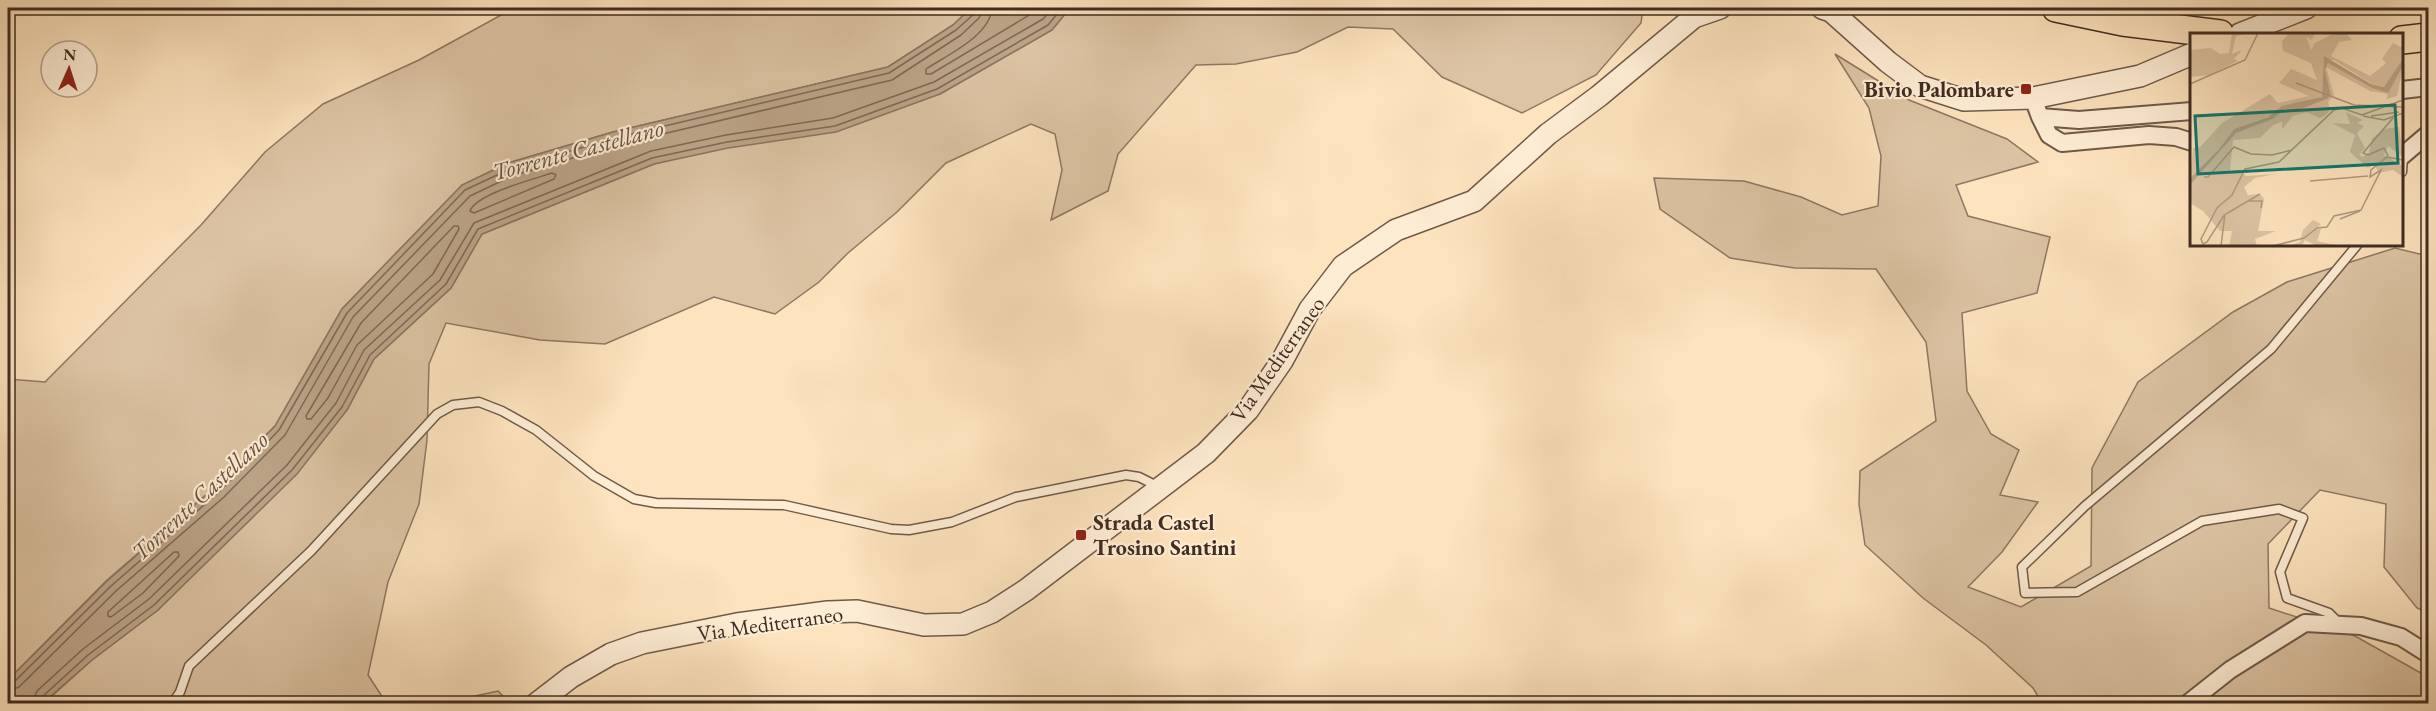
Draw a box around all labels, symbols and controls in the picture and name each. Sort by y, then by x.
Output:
inset map [2190,33,2403,246]
north arrow [39,39,99,99]
text: N [63,44,77,65]
place label: Bivio Palombare [1864,75,2014,104]
marker: Bivio Palombare [2019,82,2033,96]
water label: Torrente Castellano [489,112,667,187]
street label: Via Mediterraneo [1223,291,1332,428]
water label: Torrente Castellano [125,424,275,567]
place label: Strada Castel Trosino Santini [1093,508,1237,562]
marker: Strada Castel Trosino Santini [1074,528,1088,542]
street label: Via Mediterraneo [695,599,845,648]

